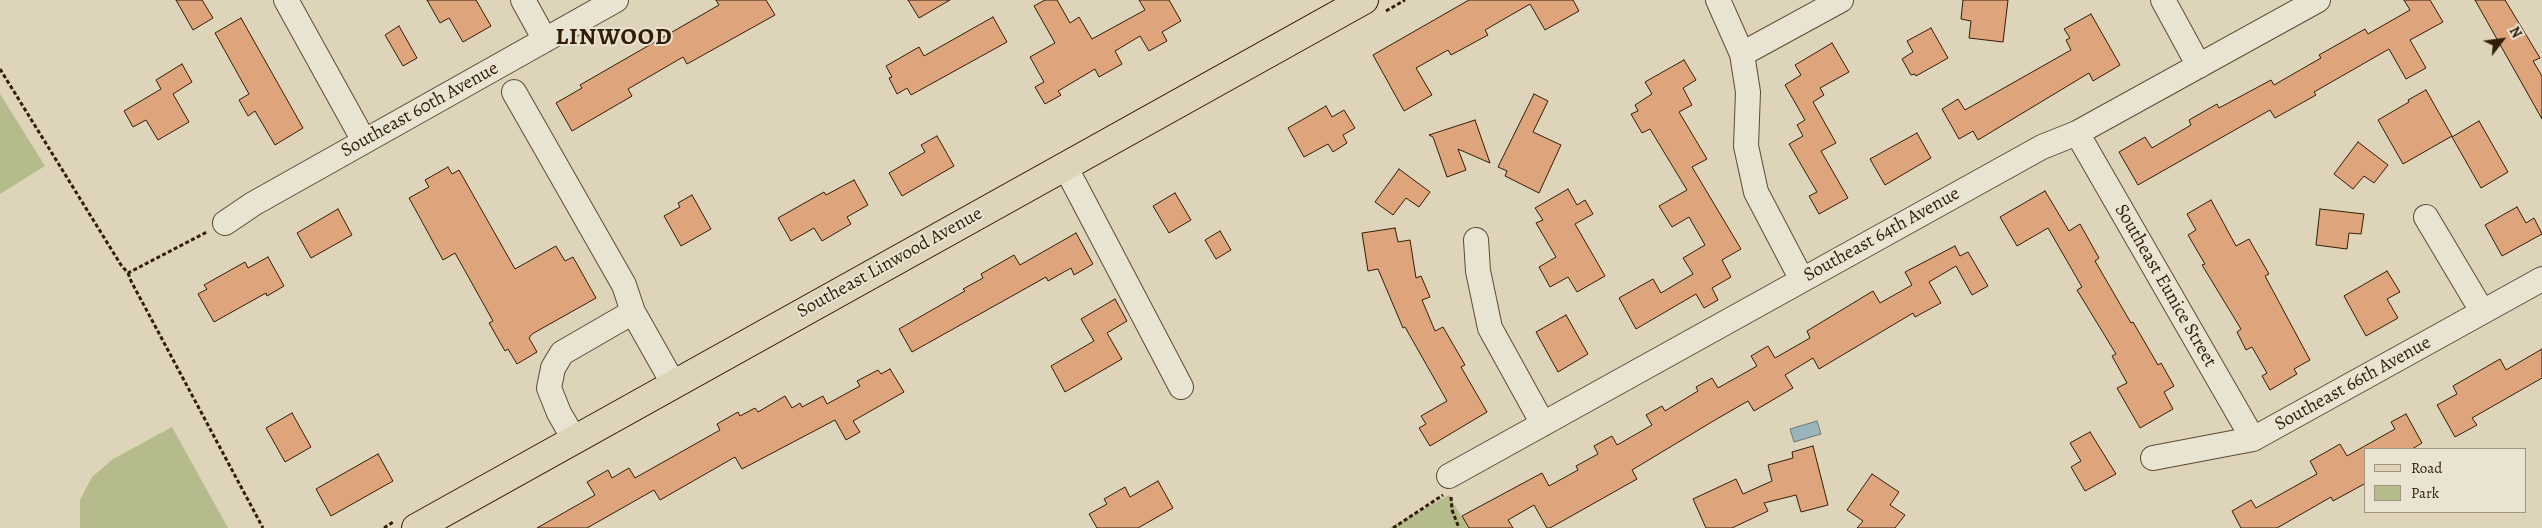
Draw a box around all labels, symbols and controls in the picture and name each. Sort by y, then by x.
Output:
north arrow [2477,15,2527,65]
text: N [2505,23,2526,41]
district label: LINWOOD [555,24,673,52]
street label: Southeast 60th Avenue [337,57,503,163]
street label: Southeast 64th Avenue [1800,183,1964,287]
street label: Southeast Eunice Street [2109,200,2221,372]
street label: Southeast Linwood Avenue [793,202,987,324]
street label: Southeast 66th Avenue [2271,332,2435,436]
legend [2364,448,2527,513]
text: Road [2411,458,2442,478]
text: Park [2411,483,2439,503]

